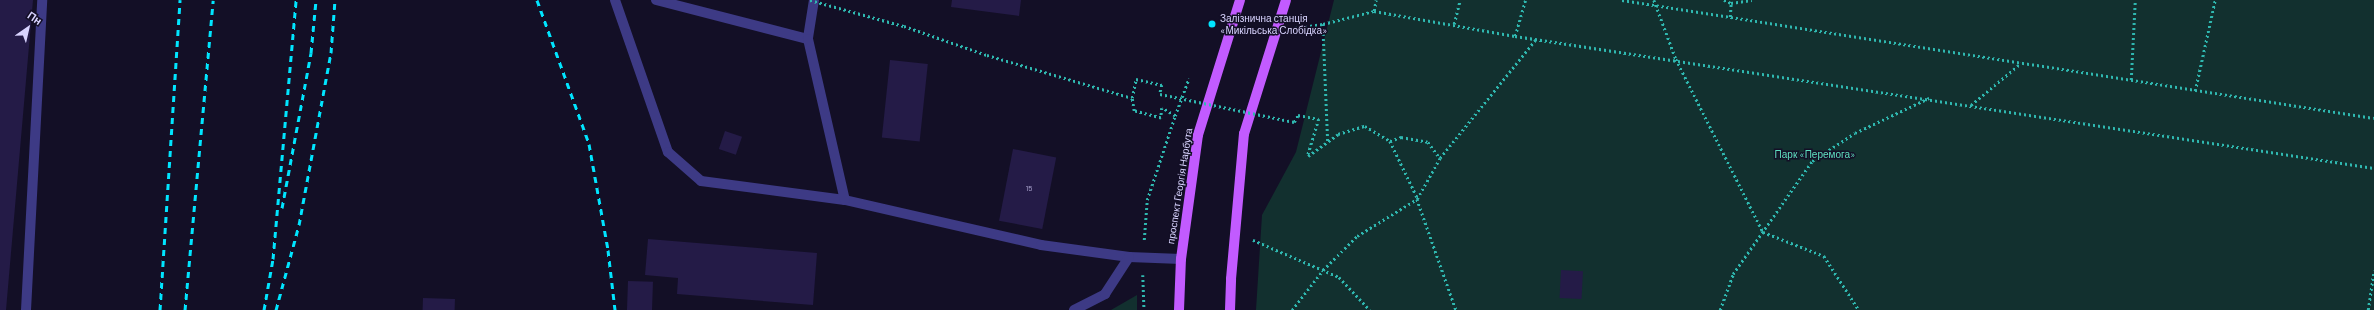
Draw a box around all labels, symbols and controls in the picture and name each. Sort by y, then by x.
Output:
north arrow [8,8,48,48]
text: Пн [25,8,45,27]
place label: Залізнична станція «Микільська Слобідка» [1220,12,1327,36]
marker: Залізнична станція «Микільська Слобідка» [1207,19,1217,29]
street label: проспект Георгія Нарбута [1165,127,1195,245]
park label: Парк «Перемога» [1775,149,1855,161]
house number: 15 [1026,184,1032,194]

